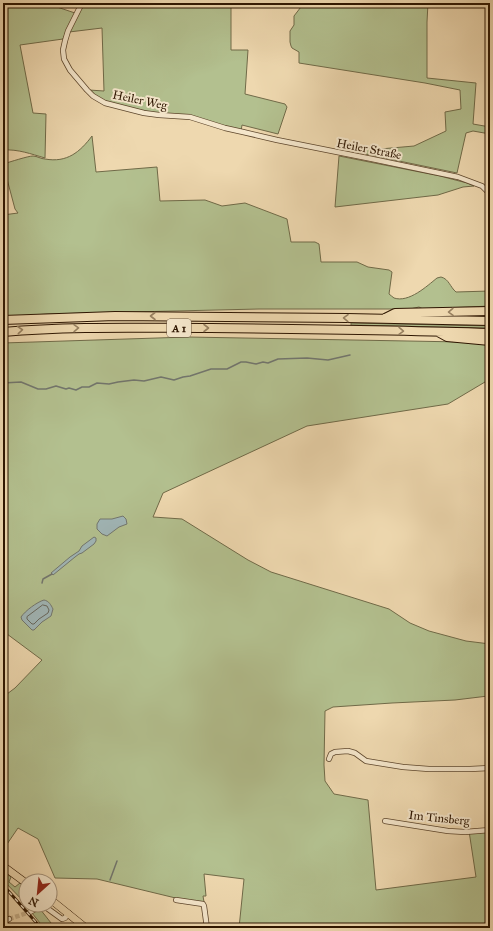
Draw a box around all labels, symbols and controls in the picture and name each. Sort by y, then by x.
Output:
street label: Heiler Weg [111,87,169,114]
street label: Heiler Straße [335,136,403,162]
one-way arrow [448,308,454,316]
one-way arrow [150,312,156,321]
one-way arrow [343,314,349,322]
road number: A 1 [167,319,191,337]
one-way arrow [73,324,79,332]
one-way arrow [203,324,209,332]
one-way arrow [17,326,23,335]
one-way arrow [398,327,404,335]
street label: Im Tinsberg [408,808,471,829]
north arrow [18,873,58,913]
text: N [26,893,41,909]

